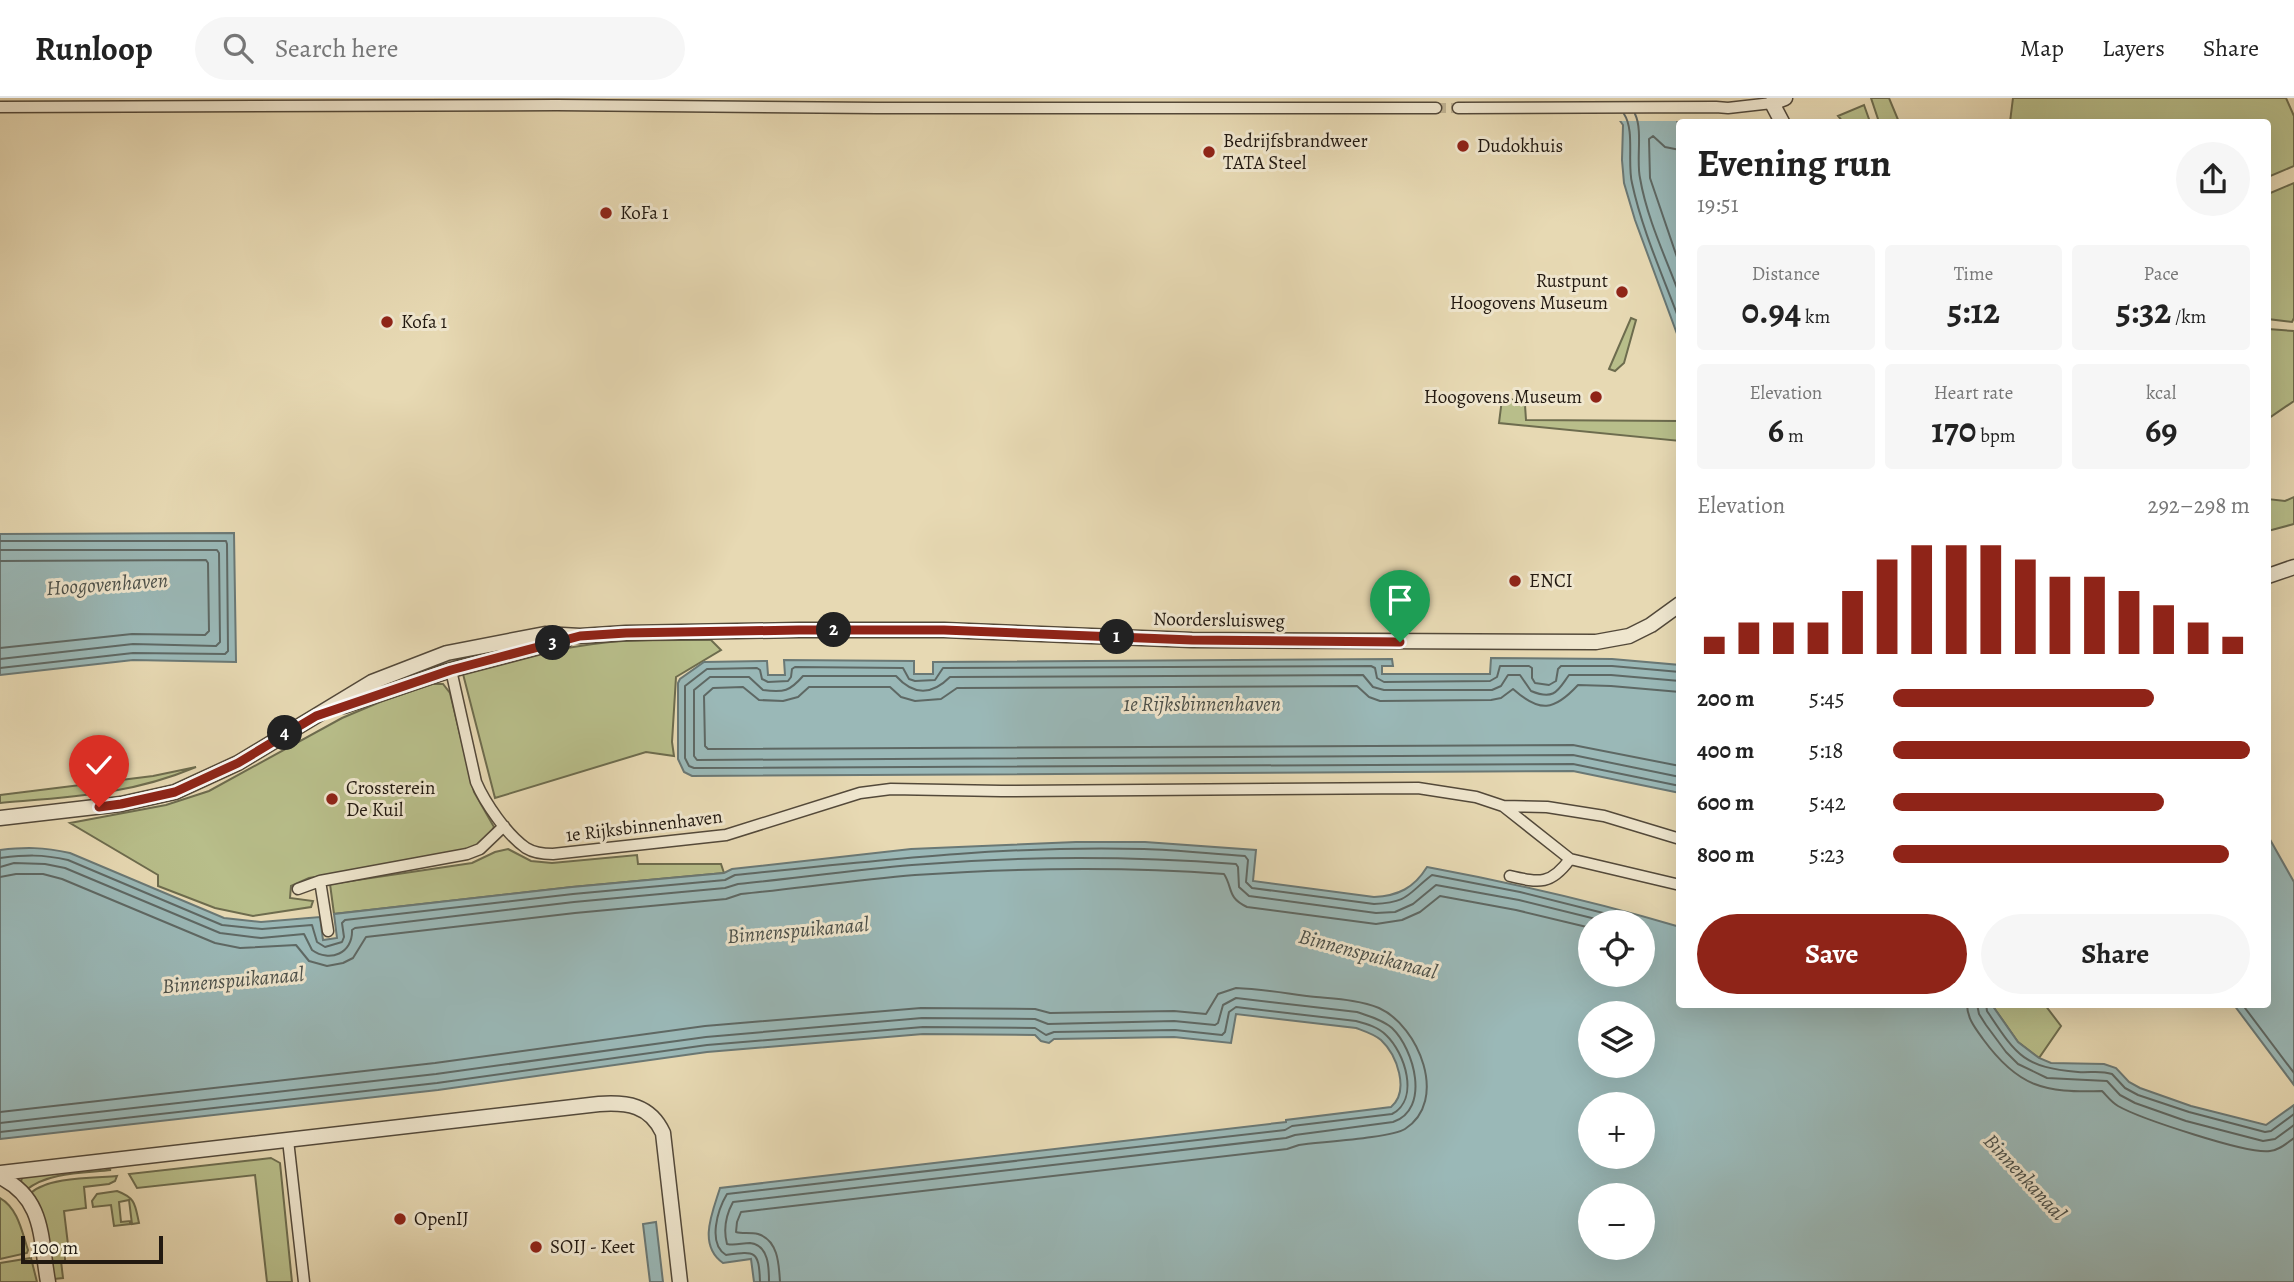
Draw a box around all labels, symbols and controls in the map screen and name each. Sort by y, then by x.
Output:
search box [195,17,685,80]
text: Runloop [35,26,153,71]
icon: search [219,29,257,67]
text: Search here [275,31,398,66]
text: Map [2020,32,2064,64]
text: Layers [2102,32,2165,64]
text: Share [2203,32,2259,64]
place label: Bedrijfsbrandweer TATA Steel [1223,128,1368,176]
place label: Dudokhuis [1477,133,1563,159]
text: Evening run [1697,137,1891,189]
marker: Dudokhuis [1455,138,1471,154]
button: share [2176,142,2250,216]
marker: Bedrijfsbrandweer TATA Steel [1201,144,1217,160]
text: 19:51 [1697,189,1739,220]
place label: KoFa 1 [620,200,669,226]
marker: KoFa 1 [598,205,614,221]
text: Distance [1752,261,1820,287]
text: Time [1954,261,1993,287]
text: Pace [2144,261,2179,287]
place label: Rustpunt Hoogovens Museum [1450,268,1608,316]
marker: Rustpunt Hoogovens Museum [1614,284,1630,300]
text: 0.94 [1741,287,1801,335]
text: 5:12 [1947,287,2000,335]
text: 5:32 [2116,287,2171,335]
text: km [1801,304,1830,330]
text: /km [2171,304,2206,330]
place label: Kofa 1 [401,309,448,335]
marker: Kofa 1 [379,314,395,330]
text: Elevation [1749,380,1822,406]
text: Heart rate [1934,380,2013,406]
text: kcal [2146,380,2176,406]
place label: Hoogovens Museum [1424,384,1582,410]
marker: Hoogovens Museum [1588,389,1604,405]
text: 6 [1768,406,1784,454]
text: 170 [1931,406,1976,454]
text: 69 [2145,406,2177,454]
text: m [1784,423,1804,449]
text: bpm [1976,423,2016,449]
text: Elevation [1697,490,1785,521]
text: 292–298 m [2147,490,2250,521]
water label: Hoogovenhaven [45,566,169,602]
place label: ENCI [1529,568,1573,594]
pin [1370,570,1430,642]
marker: ENCI [1507,573,1523,589]
icon: arrive [1381,581,1419,619]
street label: Noordersluisweg [1153,606,1286,634]
pin: 2 [816,612,852,648]
text: 2 [829,616,838,642]
pin: 1 [1100,620,1134,654]
text: 1 [1113,623,1120,649]
pin: 3 [536,626,570,660]
text: 3 [548,629,557,655]
text: 200 m [1697,683,1755,714]
text: 5:45 [1809,683,1845,714]
water label: 1e Rijksbinnenhaven [1123,690,1281,718]
pin: 4 [268,716,302,750]
text: 4 [280,719,289,745]
pin [69,735,129,807]
text: 400 m [1697,735,1754,766]
text: 5:18 [1809,735,1843,766]
icon: check [80,746,118,784]
place label: Crossterein De Kuil [346,775,436,823]
text: 600 m [1697,787,1754,818]
text: 5:42 [1809,787,1846,818]
marker: Crossterein De Kuil [324,791,340,807]
street label: 1e Rijksbinnenhaven [564,803,724,849]
text: 800 m [1697,839,1754,870]
text: 5:23 [1809,839,1845,870]
water label: Binnenspuikanaal [726,910,871,950]
map controls [1578,910,1655,1260]
button: locate [1578,910,1655,987]
button: Save [1697,914,1967,994]
button: Share [1981,914,2250,994]
water label: Binnenspuikanaal [1296,922,1441,986]
water label: Binnenspuikanaal [161,960,306,1000]
button: layers [1578,1001,1655,1078]
button: + [1578,1092,1655,1169]
water label: Binnenkanaal [1977,1127,2073,1227]
button: − [1578,1183,1655,1260]
place label: OpenIJ [414,1206,469,1232]
marker: OpenIJ [392,1211,408,1227]
scale bar [21,1233,163,1265]
place label: SOIJ - Keet [550,1234,635,1260]
text: 100 m [32,1235,78,1261]
marker: SOIJ - Keet [528,1239,544,1255]

